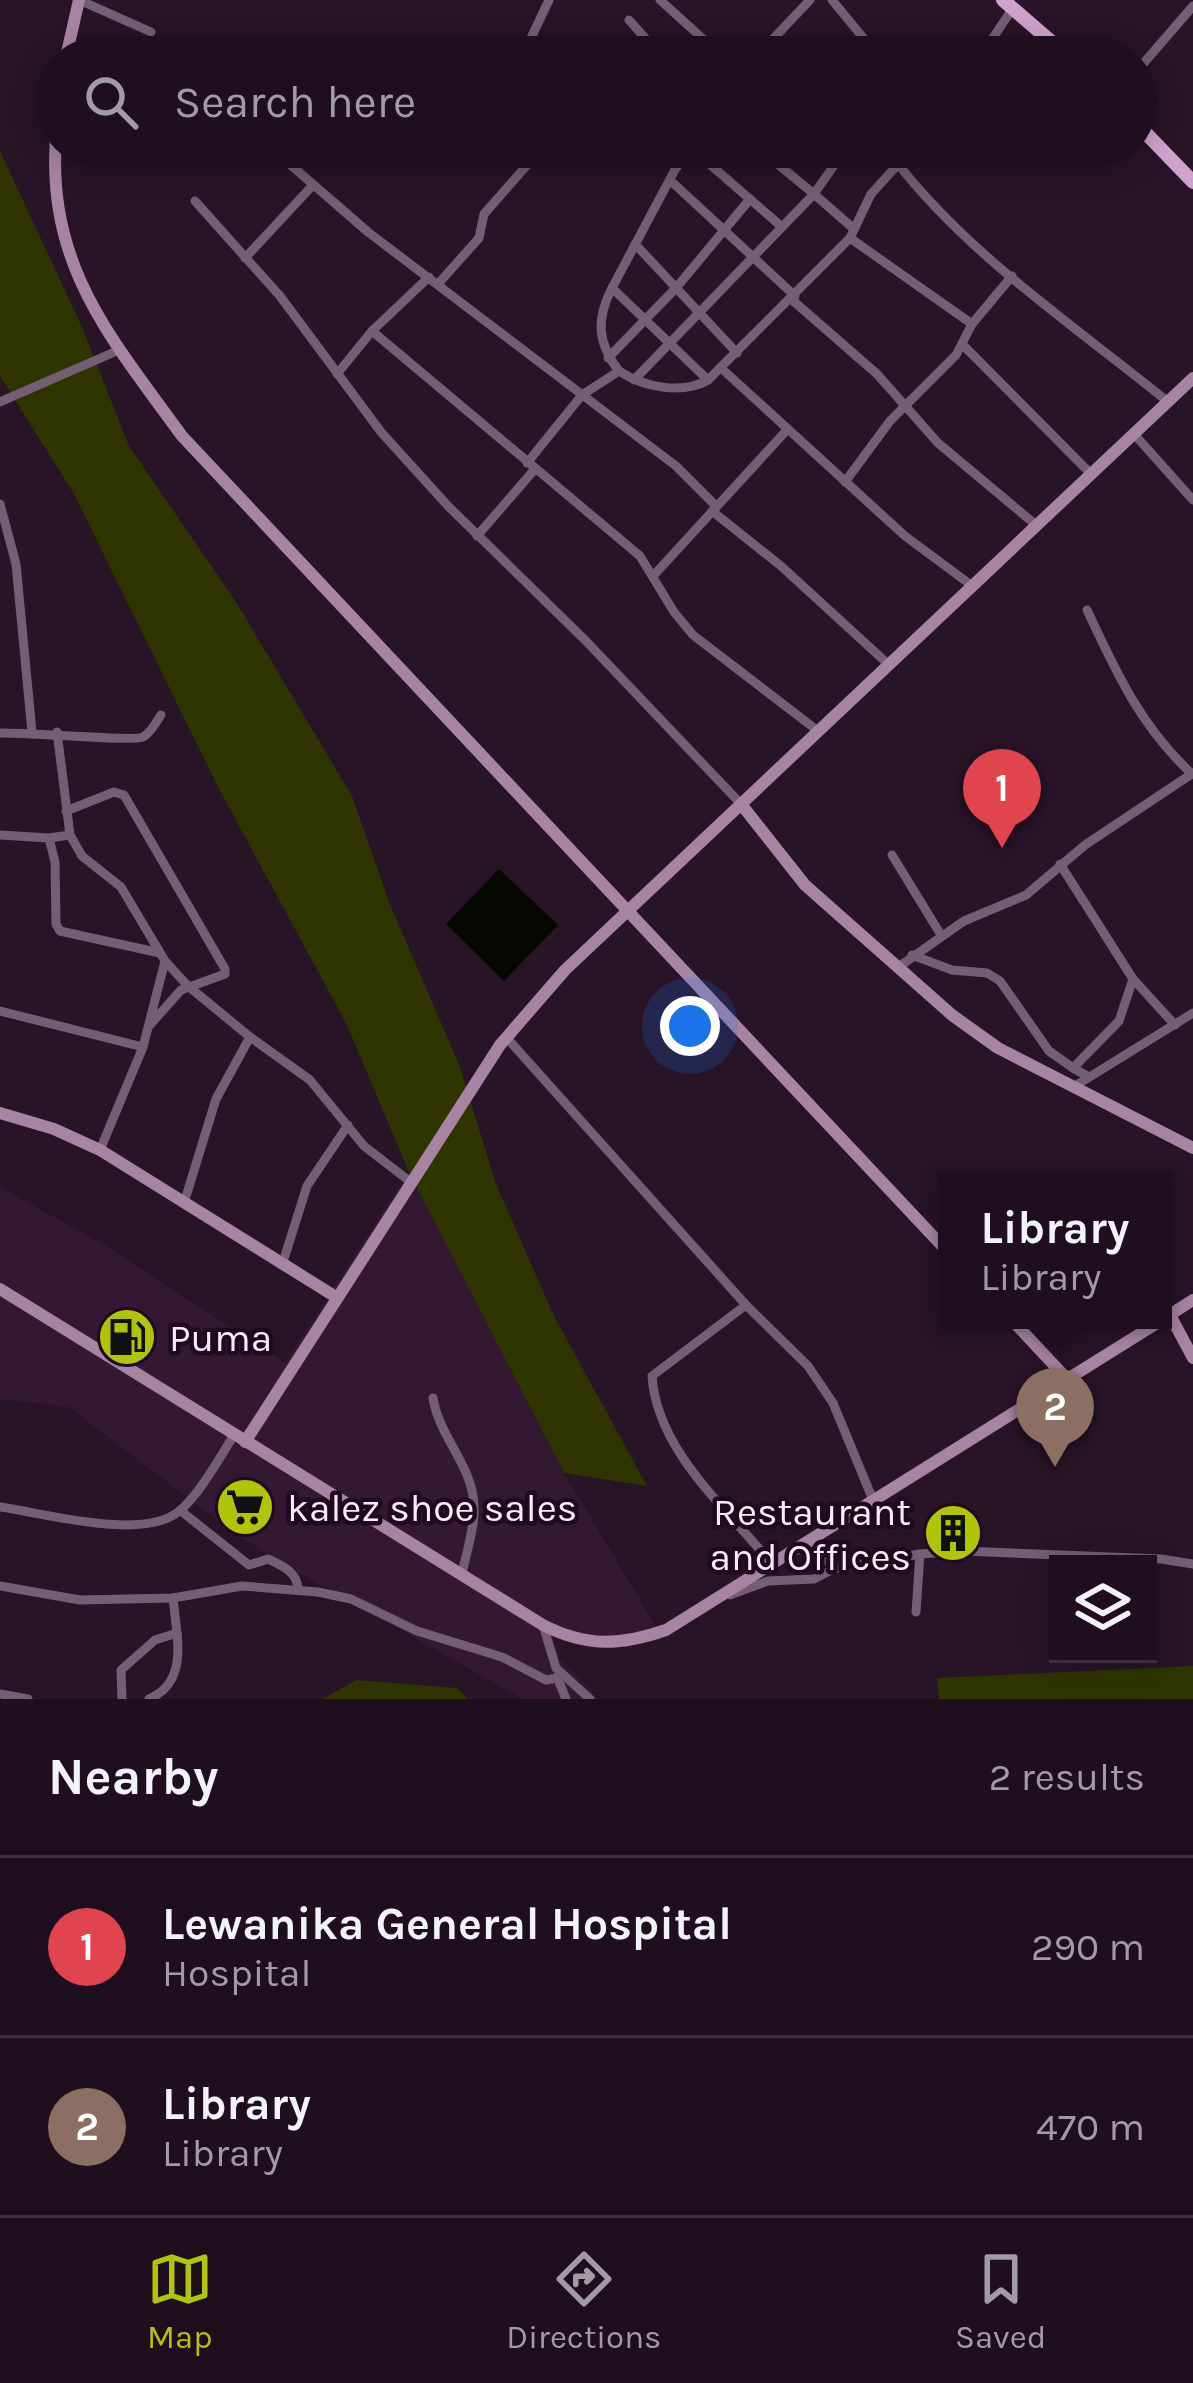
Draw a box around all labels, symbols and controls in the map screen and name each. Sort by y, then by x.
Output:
search box [36,36,1157,168]
icon: search [78,69,144,135]
text: Search here [174,76,416,128]
pin: 1 [963,749,1041,848]
your location [660,996,720,1056]
popup [938,1173,1172,1329]
text: Library [981,1202,1129,1254]
text: Library [981,1254,1101,1300]
fuel station icon: Puma [96,1306,158,1368]
place label: Puma [169,1315,272,1361]
pin: 2 [1016,1368,1094,1467]
supermarket icon: kalez shoe sales [214,1476,276,1538]
place label: kalez shoe sales [287,1485,577,1531]
place label: Restaurant and Offices [709,1489,911,1580]
building icon: Restaurant and Offices [922,1502,984,1564]
map controls [1049,1555,1157,1663]
button: layers [1049,1555,1157,1663]
text: Nearby [48,1747,218,1807]
text: 2 results [989,1754,1145,1800]
text: Lewanika General Hospital [162,1898,732,1950]
text: 1 [80,1924,94,1970]
text: 290 m [1031,1924,1145,1970]
text: Hospital [162,1950,311,1996]
text: Library [162,2078,311,2130]
text: 2 [75,2104,99,2150]
text: 470 m [1036,2104,1145,2150]
text: Library [162,2130,283,2176]
tab: Map [147,2246,213,2356]
tab: Directions [506,2246,661,2356]
tab: Saved [955,2246,1046,2356]

